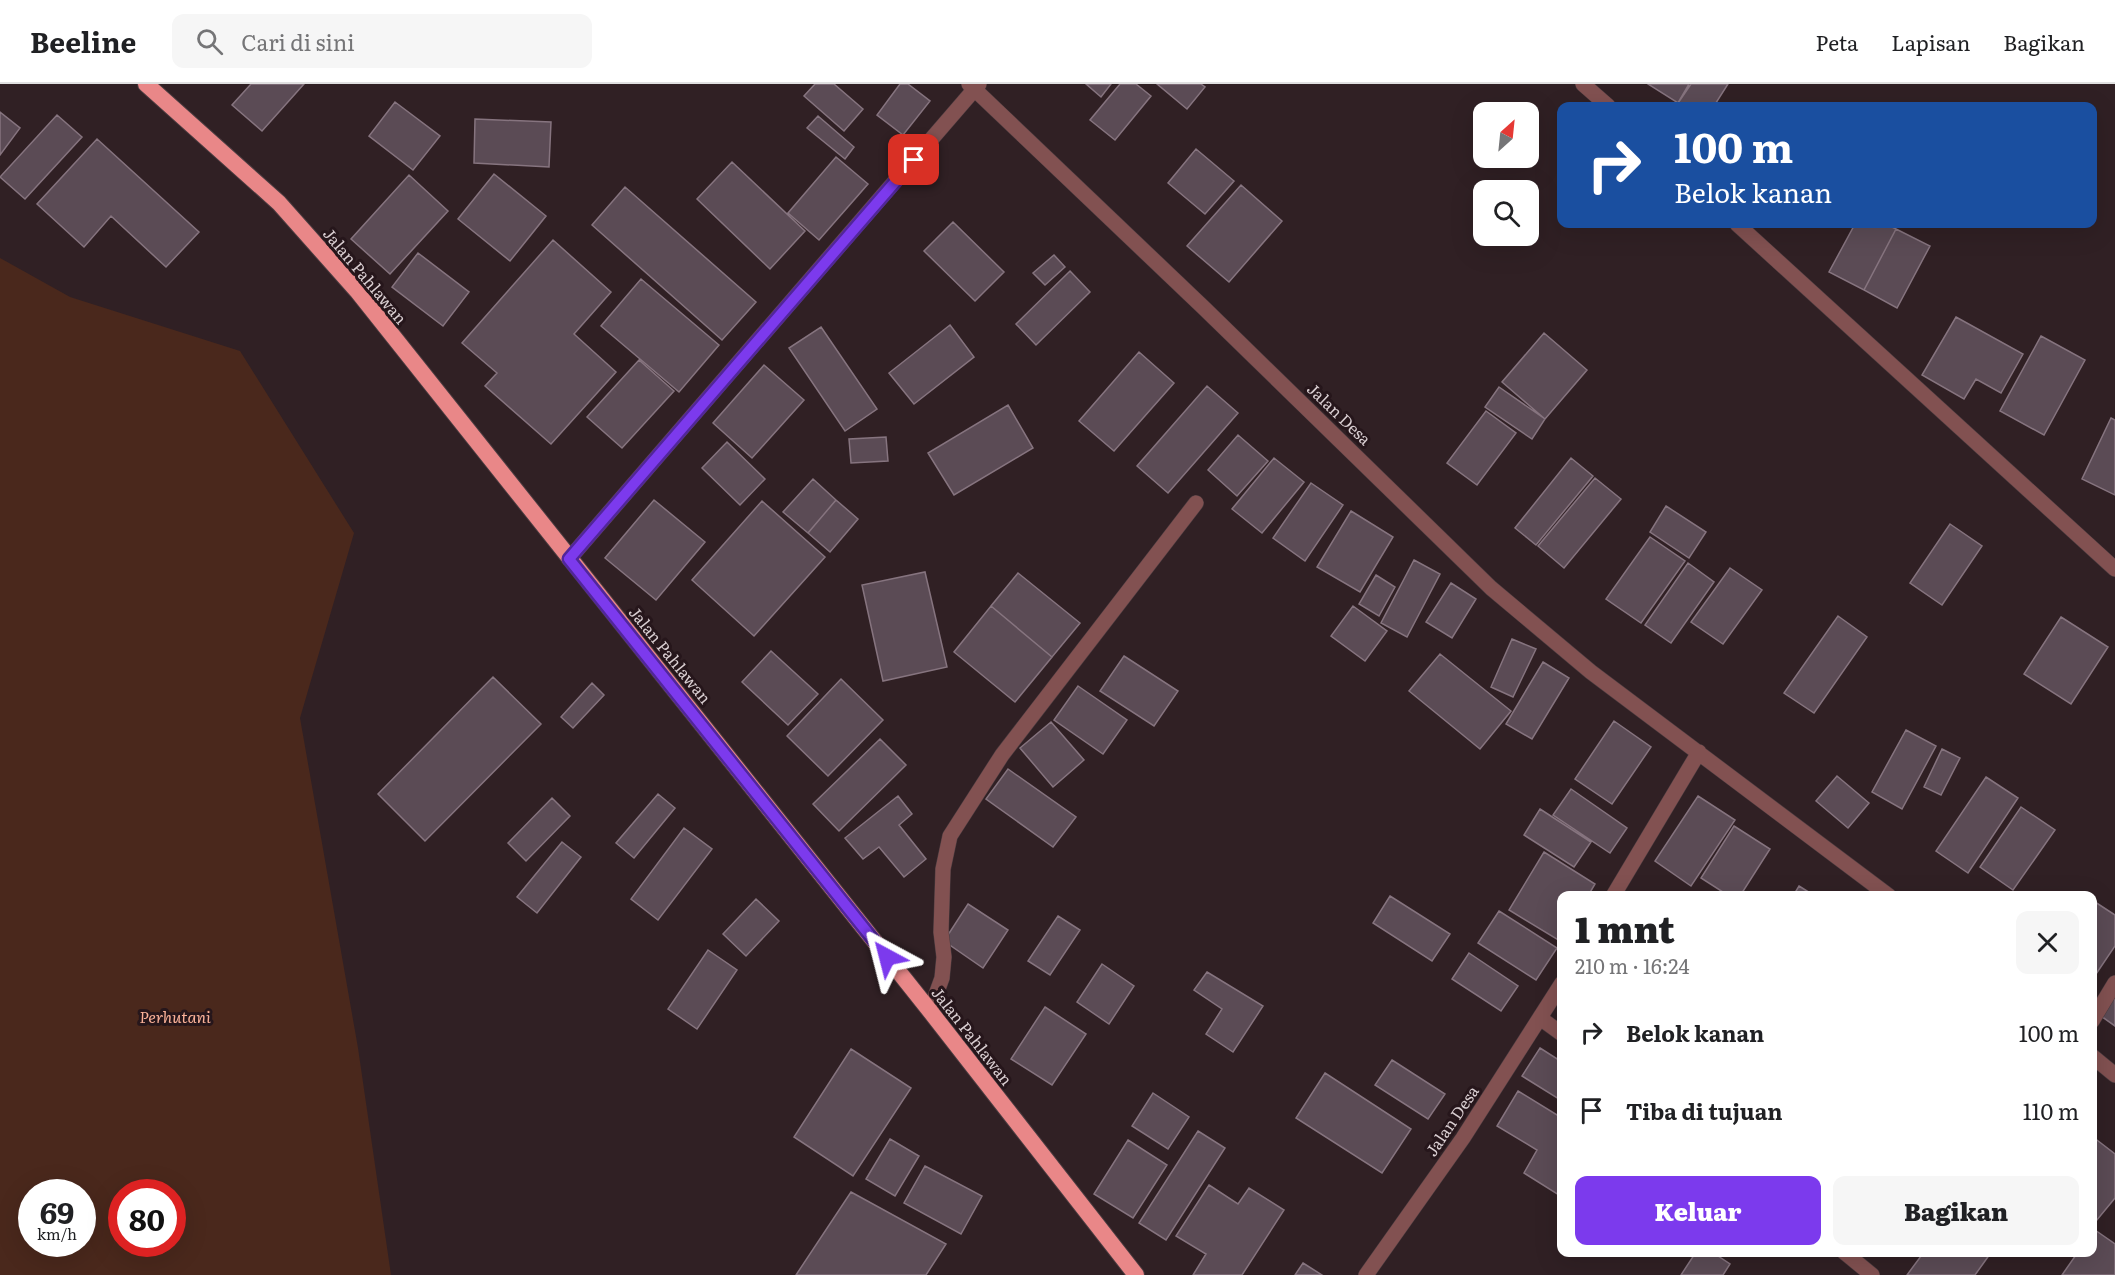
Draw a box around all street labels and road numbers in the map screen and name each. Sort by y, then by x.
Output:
street label: Jalan Pahlawan [318,222,414,329]
street label: Jalan Desa [1302,377,1377,450]
street label: Jalan Pahlawan [624,600,718,709]
street label: Jalan Pahlawan [927,981,1019,1090]
street label: Jalan Desa [1419,1080,1484,1161]

